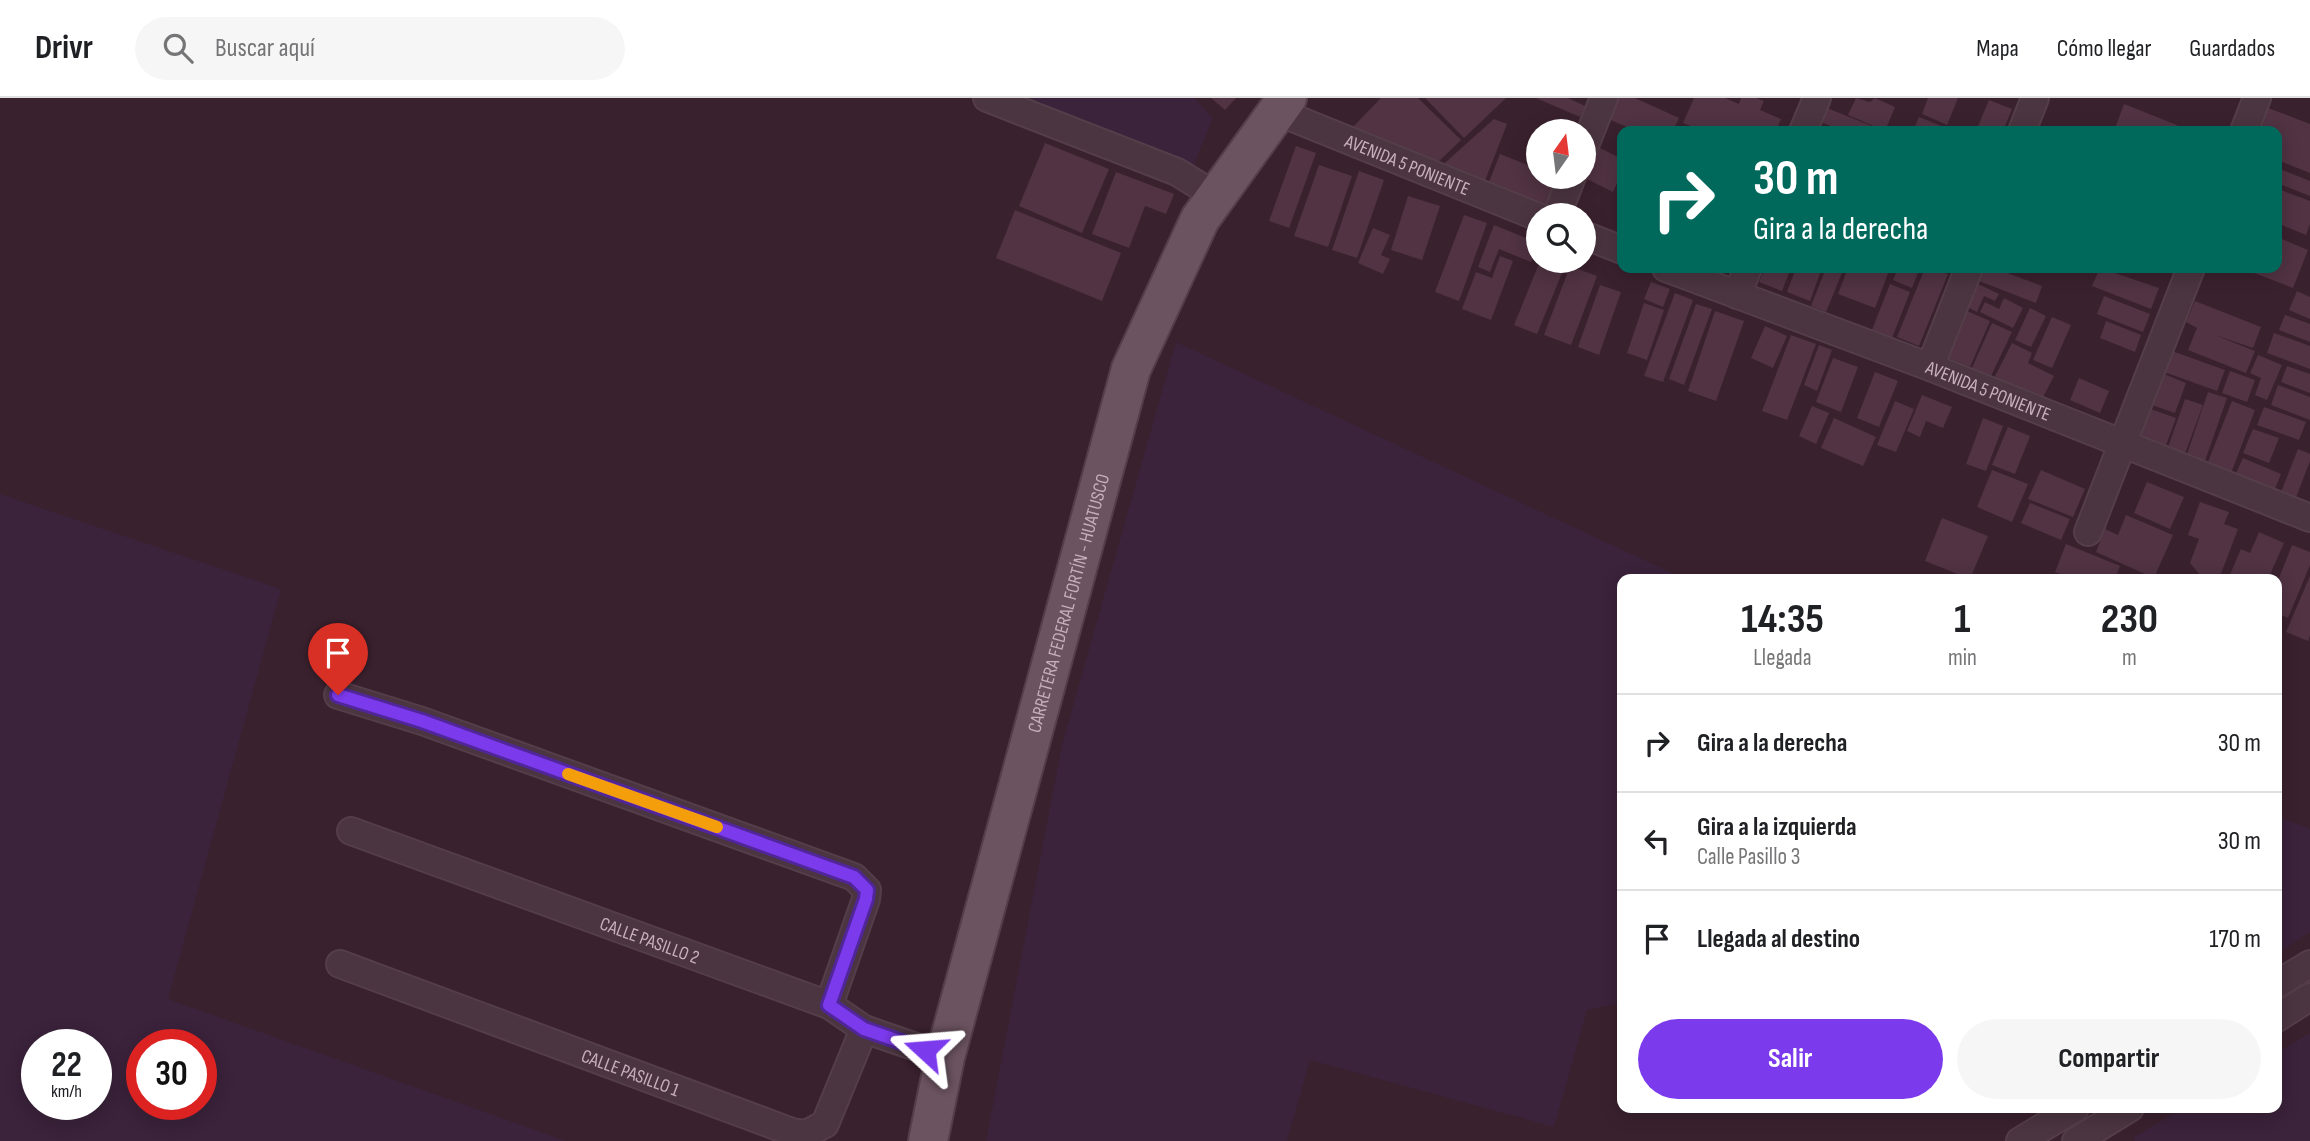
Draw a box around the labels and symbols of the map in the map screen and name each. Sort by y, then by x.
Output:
north arrow [1526,119,1596,189]
street label: AVENIDA 5 PONIENTE [1340,130,1473,201]
street label: AVENIDA 5 PONIENTE [1921,356,2054,427]
street label: CARRETERA FEDERAL FORTÍN - HUATUSCO [1023,472,1115,735]
pin [308,623,368,695]
street label: CALLE PASILLO 2 [597,913,702,970]
position arrow [888,1013,962,1087]
speed limit sign: 30 [126,1029,217,1120]
street label: CALLE PASILLO 1 [578,1045,683,1102]

